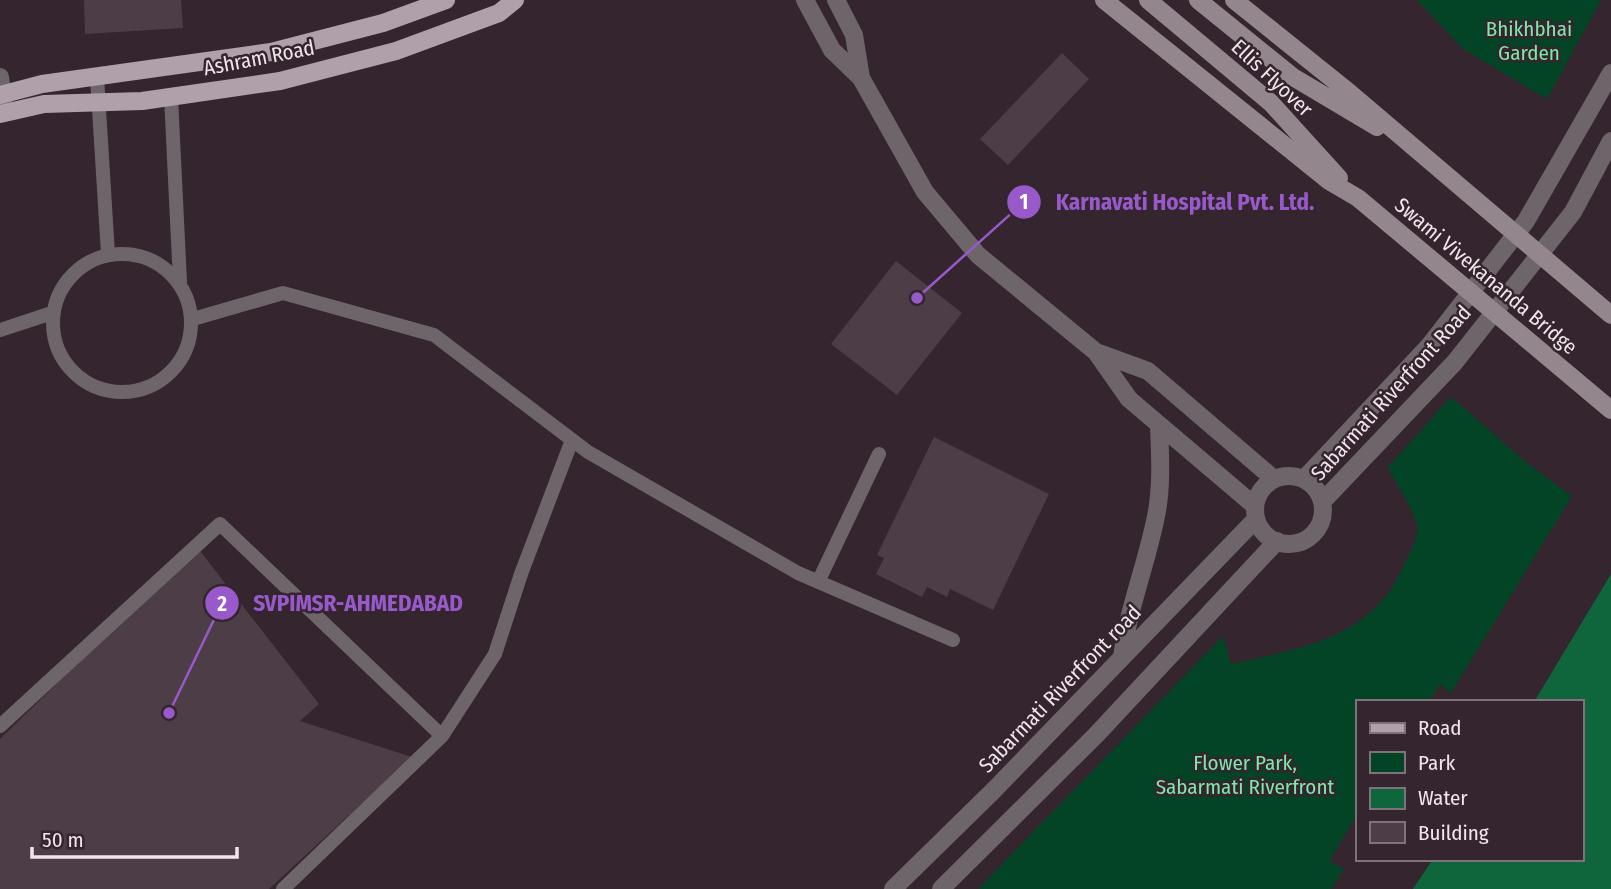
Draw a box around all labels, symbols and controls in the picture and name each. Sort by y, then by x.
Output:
park label: Bhikhbhai Garden [1486,16,1572,66]
street label: Ashram Road [201,34,317,82]
street label: Ellis Flyover [1226,34,1318,123]
callout: Karnavati Hospital Pvt. Ltd. [1006,180,1328,224]
text: Karnavati Hospital Pvt. Ltd. [1056,188,1314,216]
text: 1 [1020,189,1028,215]
street label: Swami Vivekananda Bridge [1390,192,1582,360]
street label: Sabarmati Riverfront Road [1305,300,1477,486]
callout: SVPIMSR-AHMEDABAD [204,581,477,625]
text: SVPIMSR-AHMEDABAD [253,589,463,617]
text: 2 [216,591,227,617]
street label: Sabarmati Riverfront road [973,600,1147,778]
legend [1356,700,1583,861]
text: Road [1418,715,1462,741]
park label: Flower Park, Sabarmati Riverfront [1156,750,1334,800]
text: Park [1418,750,1456,776]
text: Water [1418,785,1468,811]
scale bar [32,816,236,860]
text: Building [1418,820,1489,846]
text: 50 m [42,827,84,853]

